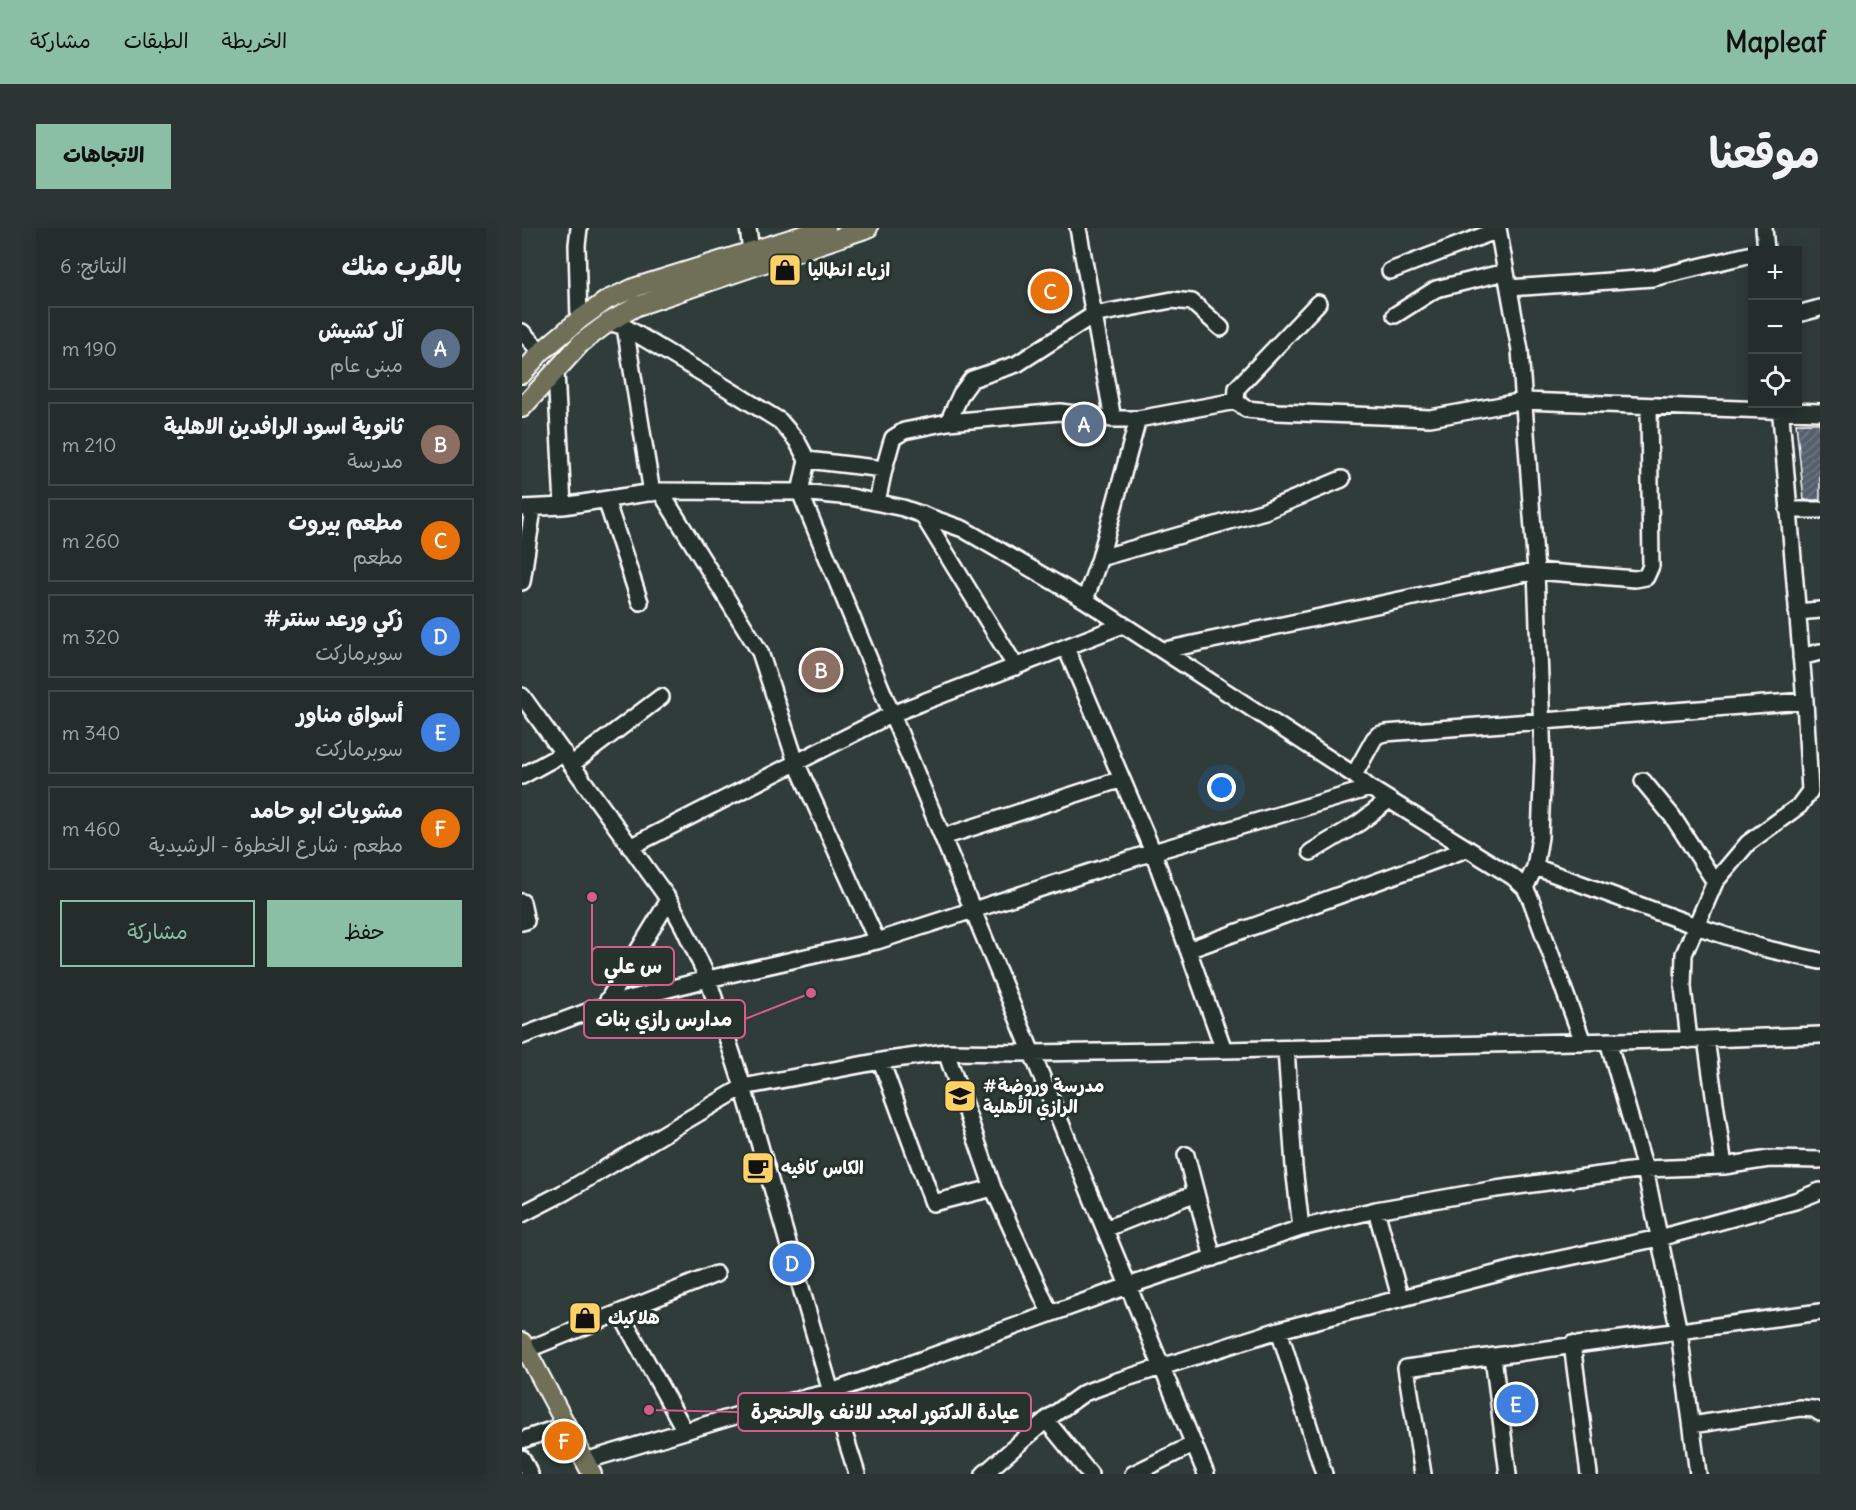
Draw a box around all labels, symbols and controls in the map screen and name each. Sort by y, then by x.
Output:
text: Mapleaf [1725,24,1826,60]
text: مشاركة [30,27,91,54]
text: الطبقات [124,27,189,54]
text: الخريطة [222,27,287,54]
button: الاتجاهات [36,124,171,189]
text: موقعنا [1709,127,1820,179]
map controls [1748,246,1802,408]
button: + [1748,246,1802,300]
text: بالقرب منك [342,249,462,282]
shop icon: ازياء انطاليا [767,252,803,288]
text: النتائج: 6 [60,253,127,278]
place label: ازياء انطاليا [808,258,890,281]
pin: C [1030,268,1070,314]
button: − [1748,300,1802,354]
text: آل كشيش [318,316,403,344]
text: 190 m [62,336,117,361]
text: A [434,336,447,361]
text: مبنى عام [330,352,403,377]
button: locate [1748,354,1802,408]
pin: A [1064,402,1104,446]
text: ثانوية اسود الرافدين الاهلية [164,412,403,440]
text: 210 m [62,432,116,457]
text: B [434,432,447,457]
text: مدرسة [347,448,403,473]
text: مطعم بيروت [288,508,403,536]
text: 260 m [62,528,120,553]
text: C [434,528,447,553]
text: مطعم [352,544,403,569]
text: زكي ورعد سنتر# [264,604,403,632]
text: 320 m [62,624,120,649]
text: D [433,624,448,649]
text: سوبرماركت [315,640,403,665]
pin: B [802,648,840,692]
text: أسواق مناور [297,700,403,728]
text: 340 m [62,720,120,745]
text: E [435,720,446,745]
text: سوبرماركت [315,736,403,761]
your location [1207,773,1236,802]
text: مشويات ابو حامد [250,796,403,824]
text: 460 m [62,816,121,841]
text: F [435,816,446,841]
text: مطعم · شارع الخطوة - الرشيدية [149,832,403,857]
button: مشاركة [60,900,255,967]
button: حفظ [267,900,462,967]
callout: س علي [592,947,674,985]
text: س علي [604,953,662,984]
callout: مدارس رازي بنات [584,1000,745,1038]
text: مدارس رازي بنات [596,1006,732,1035]
place label: #مدرسة وروضة الرازي الأهلية [983,1074,1104,1121]
school or university icon: #مدرسة وروضة الرازي الأهلية [942,1078,978,1114]
cafe icon: الكاس كافيه [740,1150,776,1186]
place label: الكاس كافيه [781,1156,864,1179]
pin: D [772,1240,812,1286]
shop icon: هلاكيك [567,1300,603,1336]
place label: هلاكيك [608,1306,660,1329]
pin: E [1496,1382,1536,1426]
callout: عيادة الدكتور امجد للانف والحنجرة [738,1393,1031,1431]
text: عيادة الدكتور امجد للانف والحنجرة [751,1399,1020,1426]
pin: F [544,1418,584,1464]

